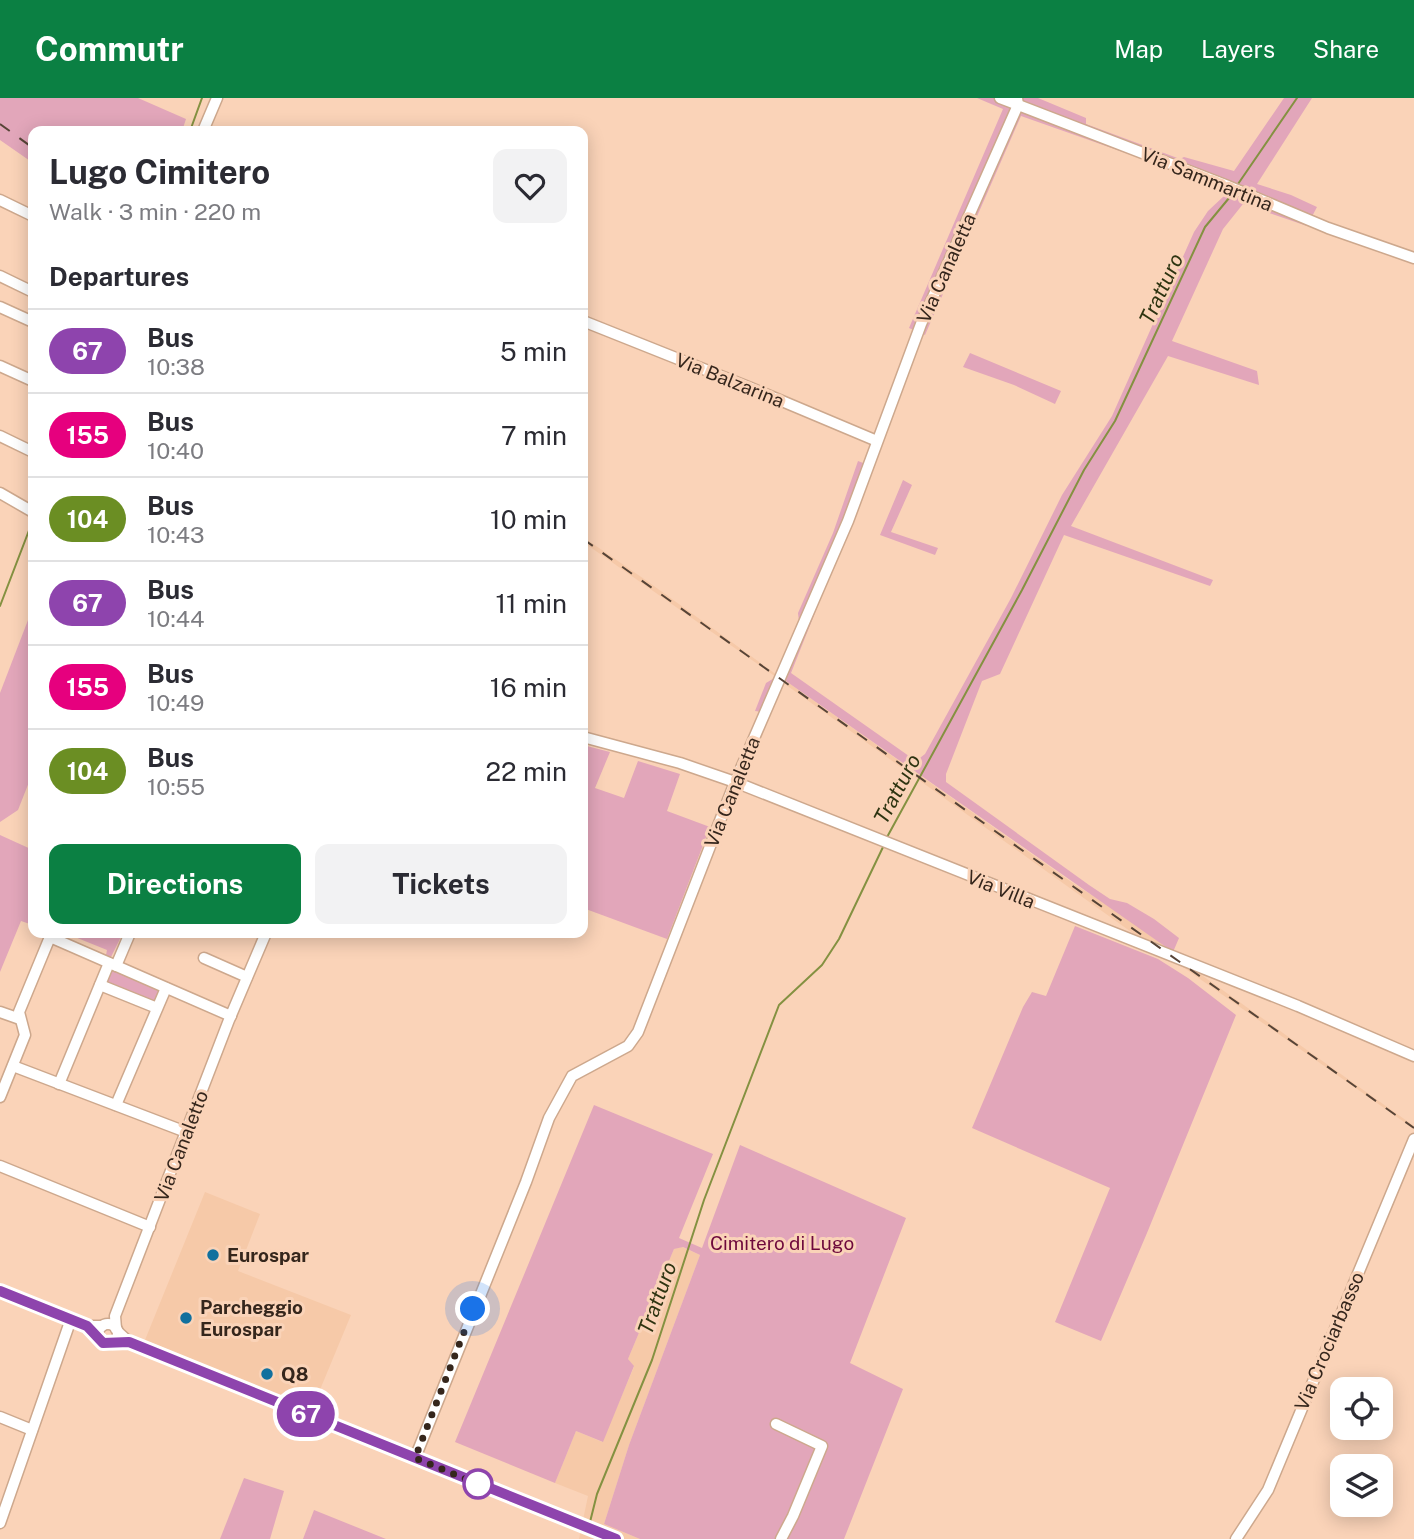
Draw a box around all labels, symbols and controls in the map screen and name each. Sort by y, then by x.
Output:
text: Commutr [35,30,184,68]
text: Map [1114,35,1163,63]
text: Layers [1201,35,1275,63]
text: Share [1313,35,1379,63]
street label: Via Sammartina [1138,143,1276,215]
button: heart [493,149,567,223]
text: Lugo Cimitero [49,153,270,191]
text: Walk · 3 min · 220 m [49,198,261,225]
street label: Via Canaletta [912,210,980,326]
water label: Tratturo [1134,250,1188,328]
text: Departures [49,261,189,292]
text: Bus [147,322,194,353]
text: 5 min [500,336,567,367]
text: 67 [72,337,103,365]
street label: Via Balzarina [672,348,788,412]
text: 10:38 [147,353,205,380]
text: Bus [147,406,194,437]
text: 7 min [501,420,567,451]
text: 155 [66,421,109,449]
text: 10:40 [147,437,204,464]
text: Bus [147,490,194,521]
text: 10 min [490,504,567,535]
text: 104 [67,505,108,533]
text: 10:43 [147,521,204,548]
text: Bus [147,574,194,605]
text: 11 min [495,588,567,619]
text: 67 [72,589,103,617]
text: 10:44 [147,605,204,632]
text: Bus [147,658,194,689]
text: 16 min [490,672,567,703]
text: 155 [66,673,109,701]
text: 10:49 [147,689,204,716]
street label: Via Canaletta [700,733,764,851]
text: Bus [147,742,194,773]
water label: Tratturo [868,750,926,828]
text: 22 min [486,756,567,787]
text: 104 [67,757,108,785]
text: 10:55 [147,773,205,800]
button: Directions [49,844,301,924]
button: Tickets [315,844,567,924]
street label: Via Villa [964,865,1038,913]
street label: Via Canaletto [150,1087,212,1205]
park label: Cimitero di Lugo [710,1232,854,1254]
place label: Eurospar [227,1244,309,1266]
marker: Eurospar [205,1247,221,1263]
water label: Tratturo [632,1258,682,1338]
street label: Via Crociarbasso [1290,1269,1368,1413]
your location [455,1291,490,1326]
place label: Parcheggio Eurospar [200,1296,303,1340]
marker: Parcheggio Eurospar [178,1310,194,1326]
place label: Q8 [281,1363,308,1385]
marker: Q8 [259,1366,275,1382]
map controls [1330,1377,1393,1517]
button: locate [1330,1377,1393,1440]
line badge: 67 [274,1391,338,1437]
text: 67 [291,1400,321,1428]
button: layers [1330,1454,1393,1517]
unlabelled marker [463,1469,493,1499]

